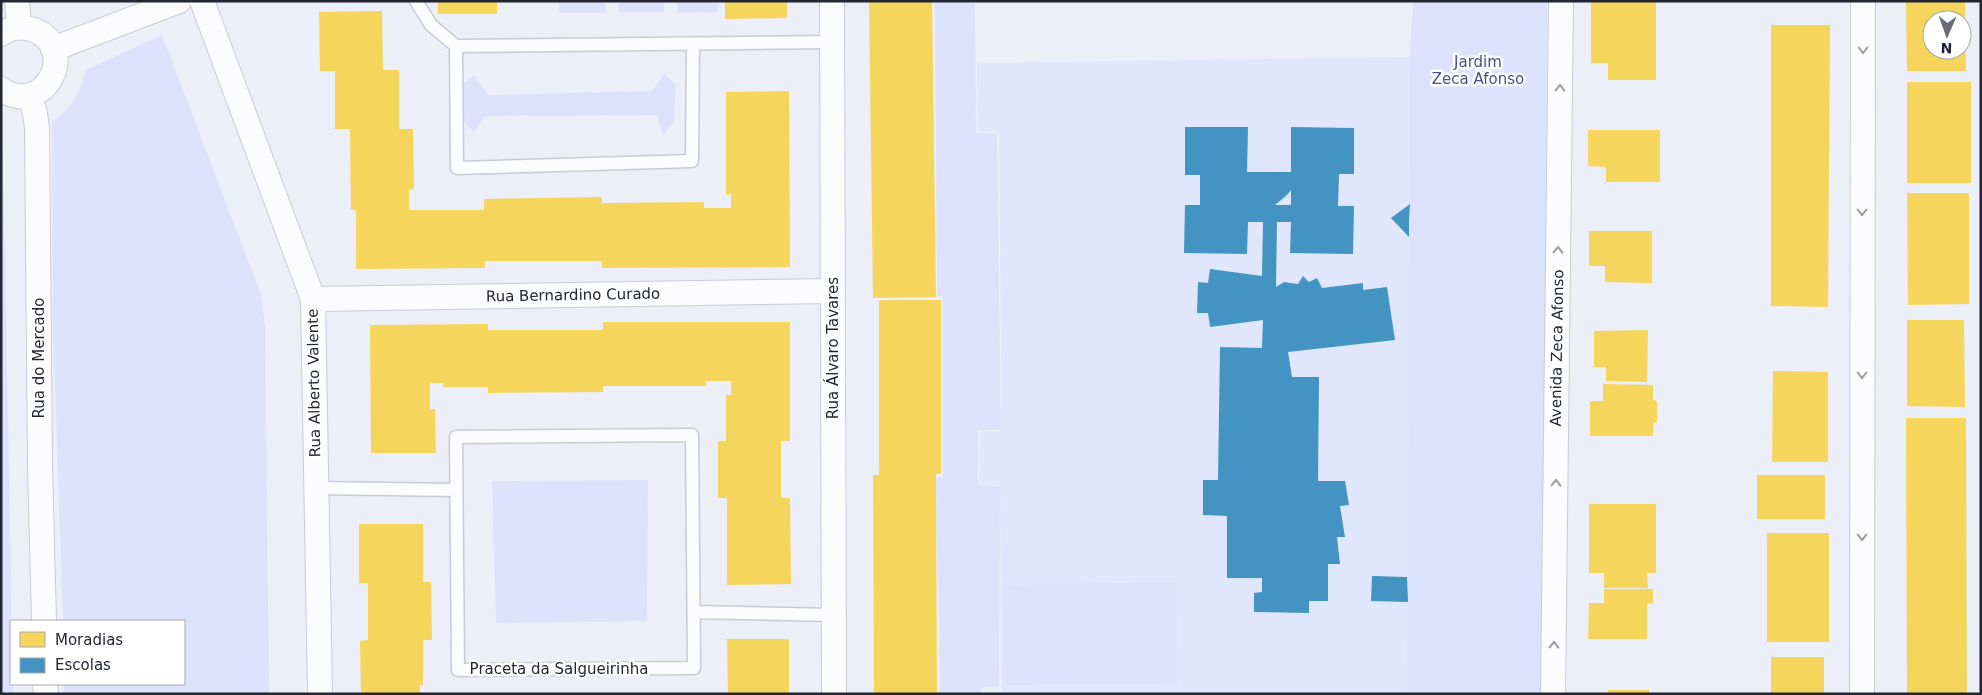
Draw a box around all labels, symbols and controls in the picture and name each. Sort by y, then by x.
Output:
north arrow [1922,10,1972,60]
text: N [1940,40,1953,56]
one-way arrow [1858,46,1868,54]
park label: Jardim Zeca Afonso [1432,53,1524,88]
one-way arrow [1555,83,1565,91]
one-way arrow [1857,209,1867,217]
one-way arrow [1553,246,1563,254]
street label: Avenida Zeca Afonso [1547,269,1567,427]
street label: Rua Álvaro Tavares [823,277,842,419]
street label: Rua Bernardino Curado [486,284,660,306]
street label: Rua do Mercado [30,298,48,418]
street label: Rua Alberto Valente [304,309,324,457]
one-way arrow [1857,372,1867,379]
one-way arrow [1551,478,1561,486]
one-way arrow [1857,534,1867,542]
legend [10,620,185,685]
text: Moradias [55,631,123,649]
one-way arrow [1549,641,1559,648]
text: Escolas [55,656,111,674]
street label: Praceta da Salgueirinha [470,660,648,678]

